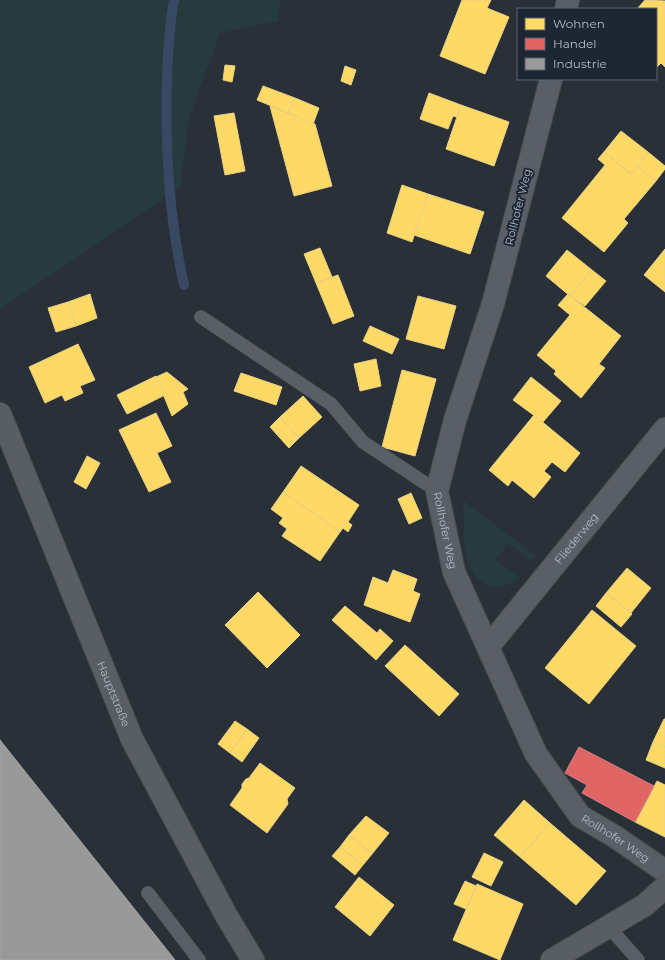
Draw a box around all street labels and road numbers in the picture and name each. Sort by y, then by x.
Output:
street label: Rollhofer Weg [502,167,534,247]
street label: Rollhofer Weg [430,491,460,570]
street label: Fliederweg [551,510,601,567]
street label: Hauptstraße [94,659,133,729]
street label: Rollhofer Weg [579,811,652,865]

